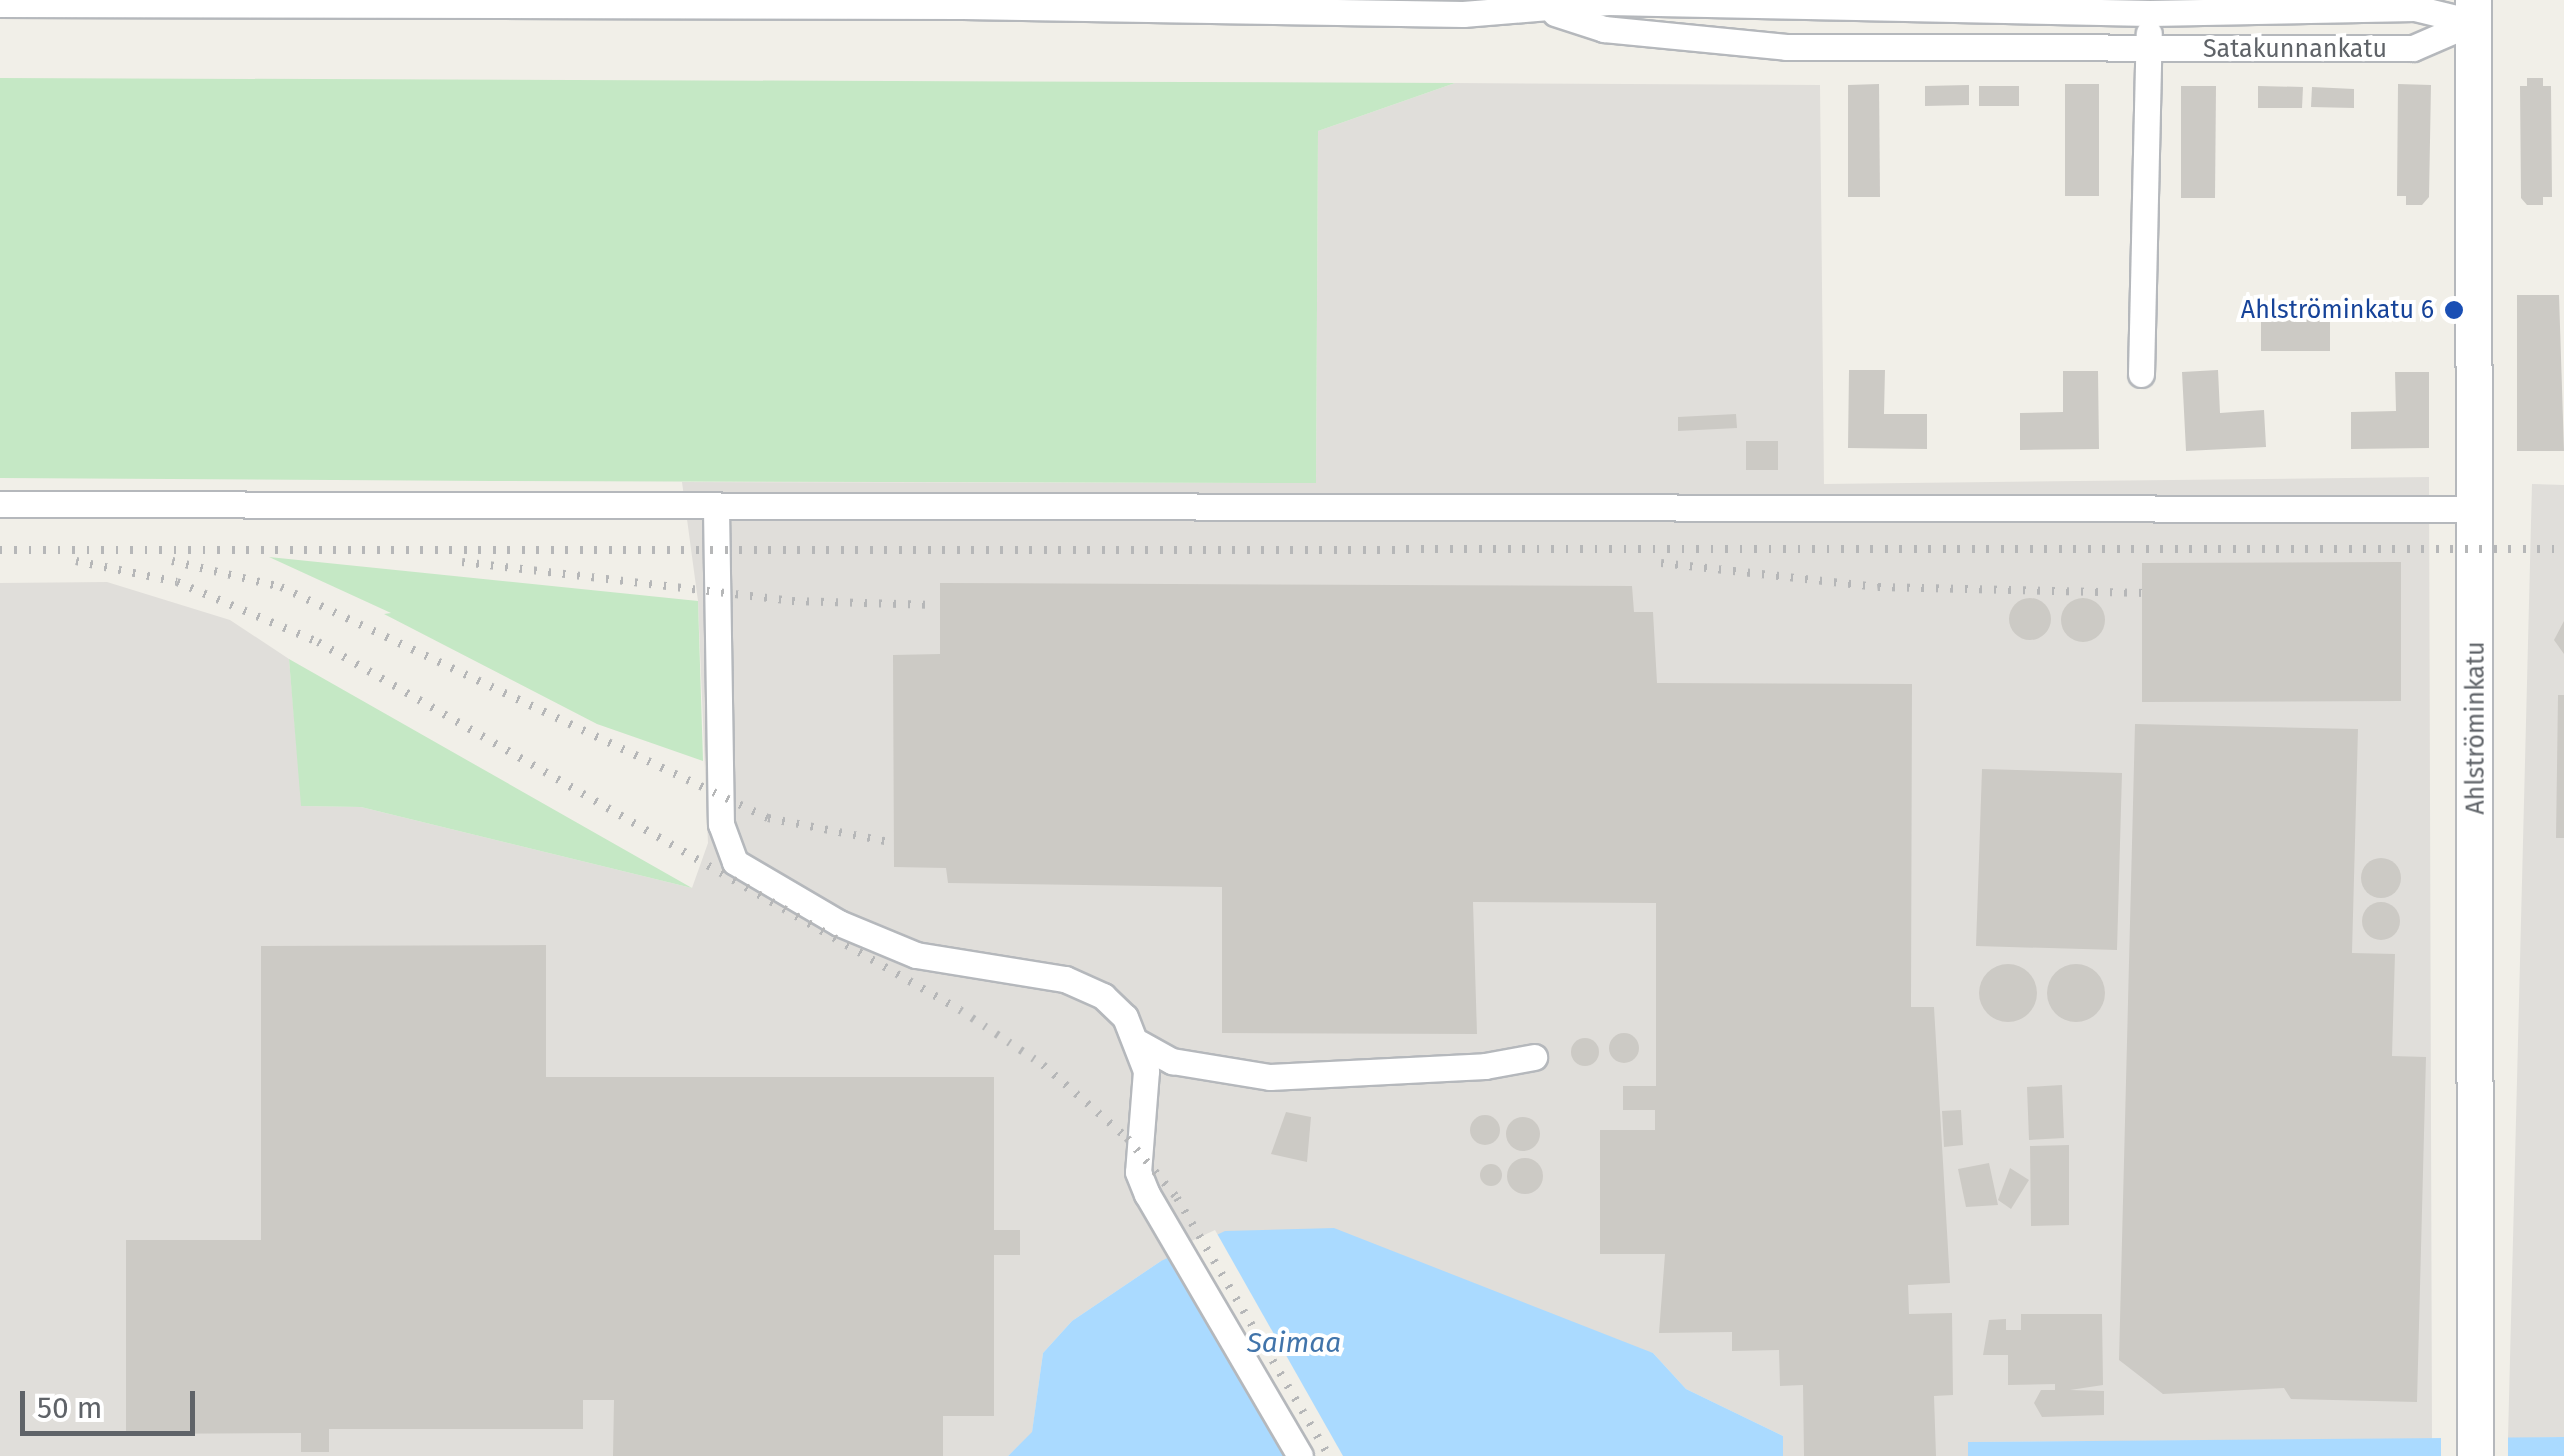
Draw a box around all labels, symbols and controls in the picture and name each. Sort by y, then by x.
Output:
street label: Satakunnankatu [2203,34,2387,64]
place label: Ahlströminkatu 6 [2241,295,2434,325]
marker: Ahlströminkatu 6 [2443,299,2465,321]
street label: Ahlströminkatu [2461,641,2491,815]
water label: Saimaa [1247,1326,1341,1360]
scale bar [25,1371,200,1433]
text: 50 m [37,1390,102,1426]

